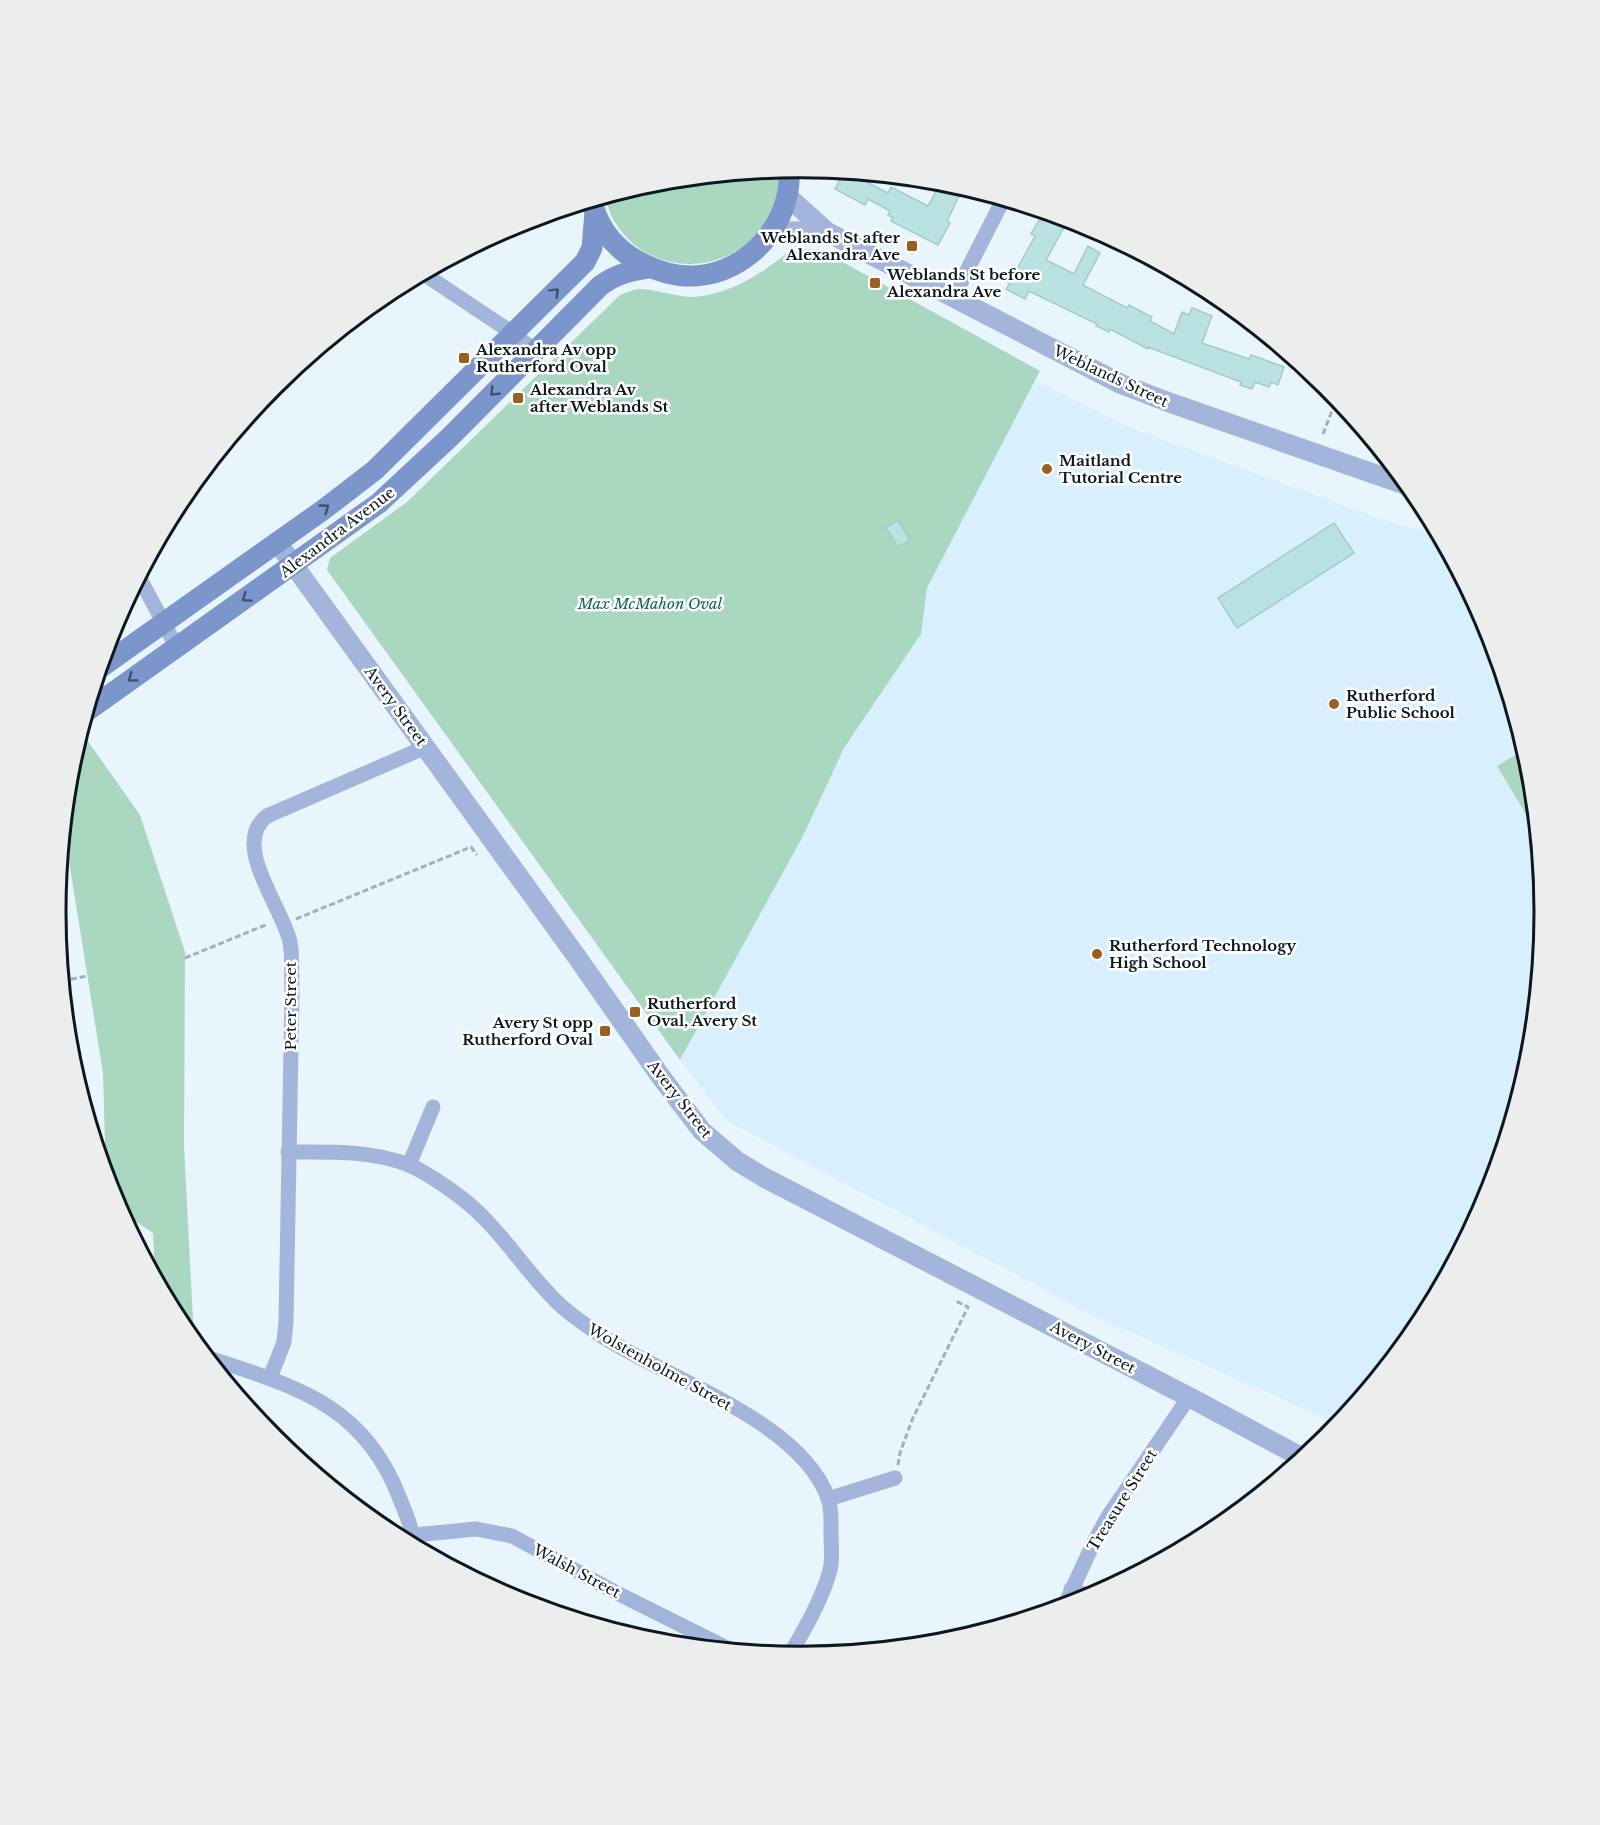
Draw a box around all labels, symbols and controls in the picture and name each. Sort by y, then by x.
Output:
place label: Weblands St after Alexandra Ave [760,228,901,264]
marker: Weblands St after Alexandra Ave [905,239,919,253]
place label: Weblands St before Alexandra Ave [886,265,1041,301]
marker: Weblands St before Alexandra Ave [868,276,882,290]
one-way arrow [547,289,558,300]
place label: Alexandra Av opp Rutherford Oval [475,340,616,376]
street label: Weblands Street [1050,341,1172,411]
marker: Alexandra Av opp Rutherford Oval [457,351,471,365]
place label: Alexandra Av after Weblands St [529,380,669,416]
one-way arrow [491,385,502,396]
marker: Alexandra Av after Weblands St [511,391,525,405]
place label: Maitland Tutorial Centre [1059,451,1182,487]
marker: Maitland Tutorial Centre [1040,462,1054,476]
street label: Alexandra Avenue [275,483,398,582]
one-way arrow [319,505,330,516]
one-way arrow [242,591,253,602]
park label: Max McMahon Oval [577,594,723,613]
street label: Avery Street [360,662,431,750]
one-way arrow [127,671,138,682]
place label: Rutherford Public School [1346,686,1456,722]
marker: Rutherford Public School [1327,697,1341,711]
place label: Rutherford Technology High School [1109,936,1296,972]
marker: Rutherford Technology High School [1090,947,1104,961]
street label: Peter Street [281,961,300,1050]
place label: Rutherford Oval, Avery St [647,994,757,1030]
marker: Rutherford Oval, Avery St [628,1005,642,1019]
place label: Avery St opp Rutherford Oval [462,1013,594,1049]
marker: Avery St opp Rutherford Oval [598,1024,612,1038]
street label: Avery Street [643,1055,717,1142]
street label: Avery Street [1046,1316,1139,1378]
street label: Wolstenholme Street [584,1319,736,1415]
street label: Treasure Street [1083,1445,1161,1555]
street label: Walsh Street [529,1540,624,1602]

